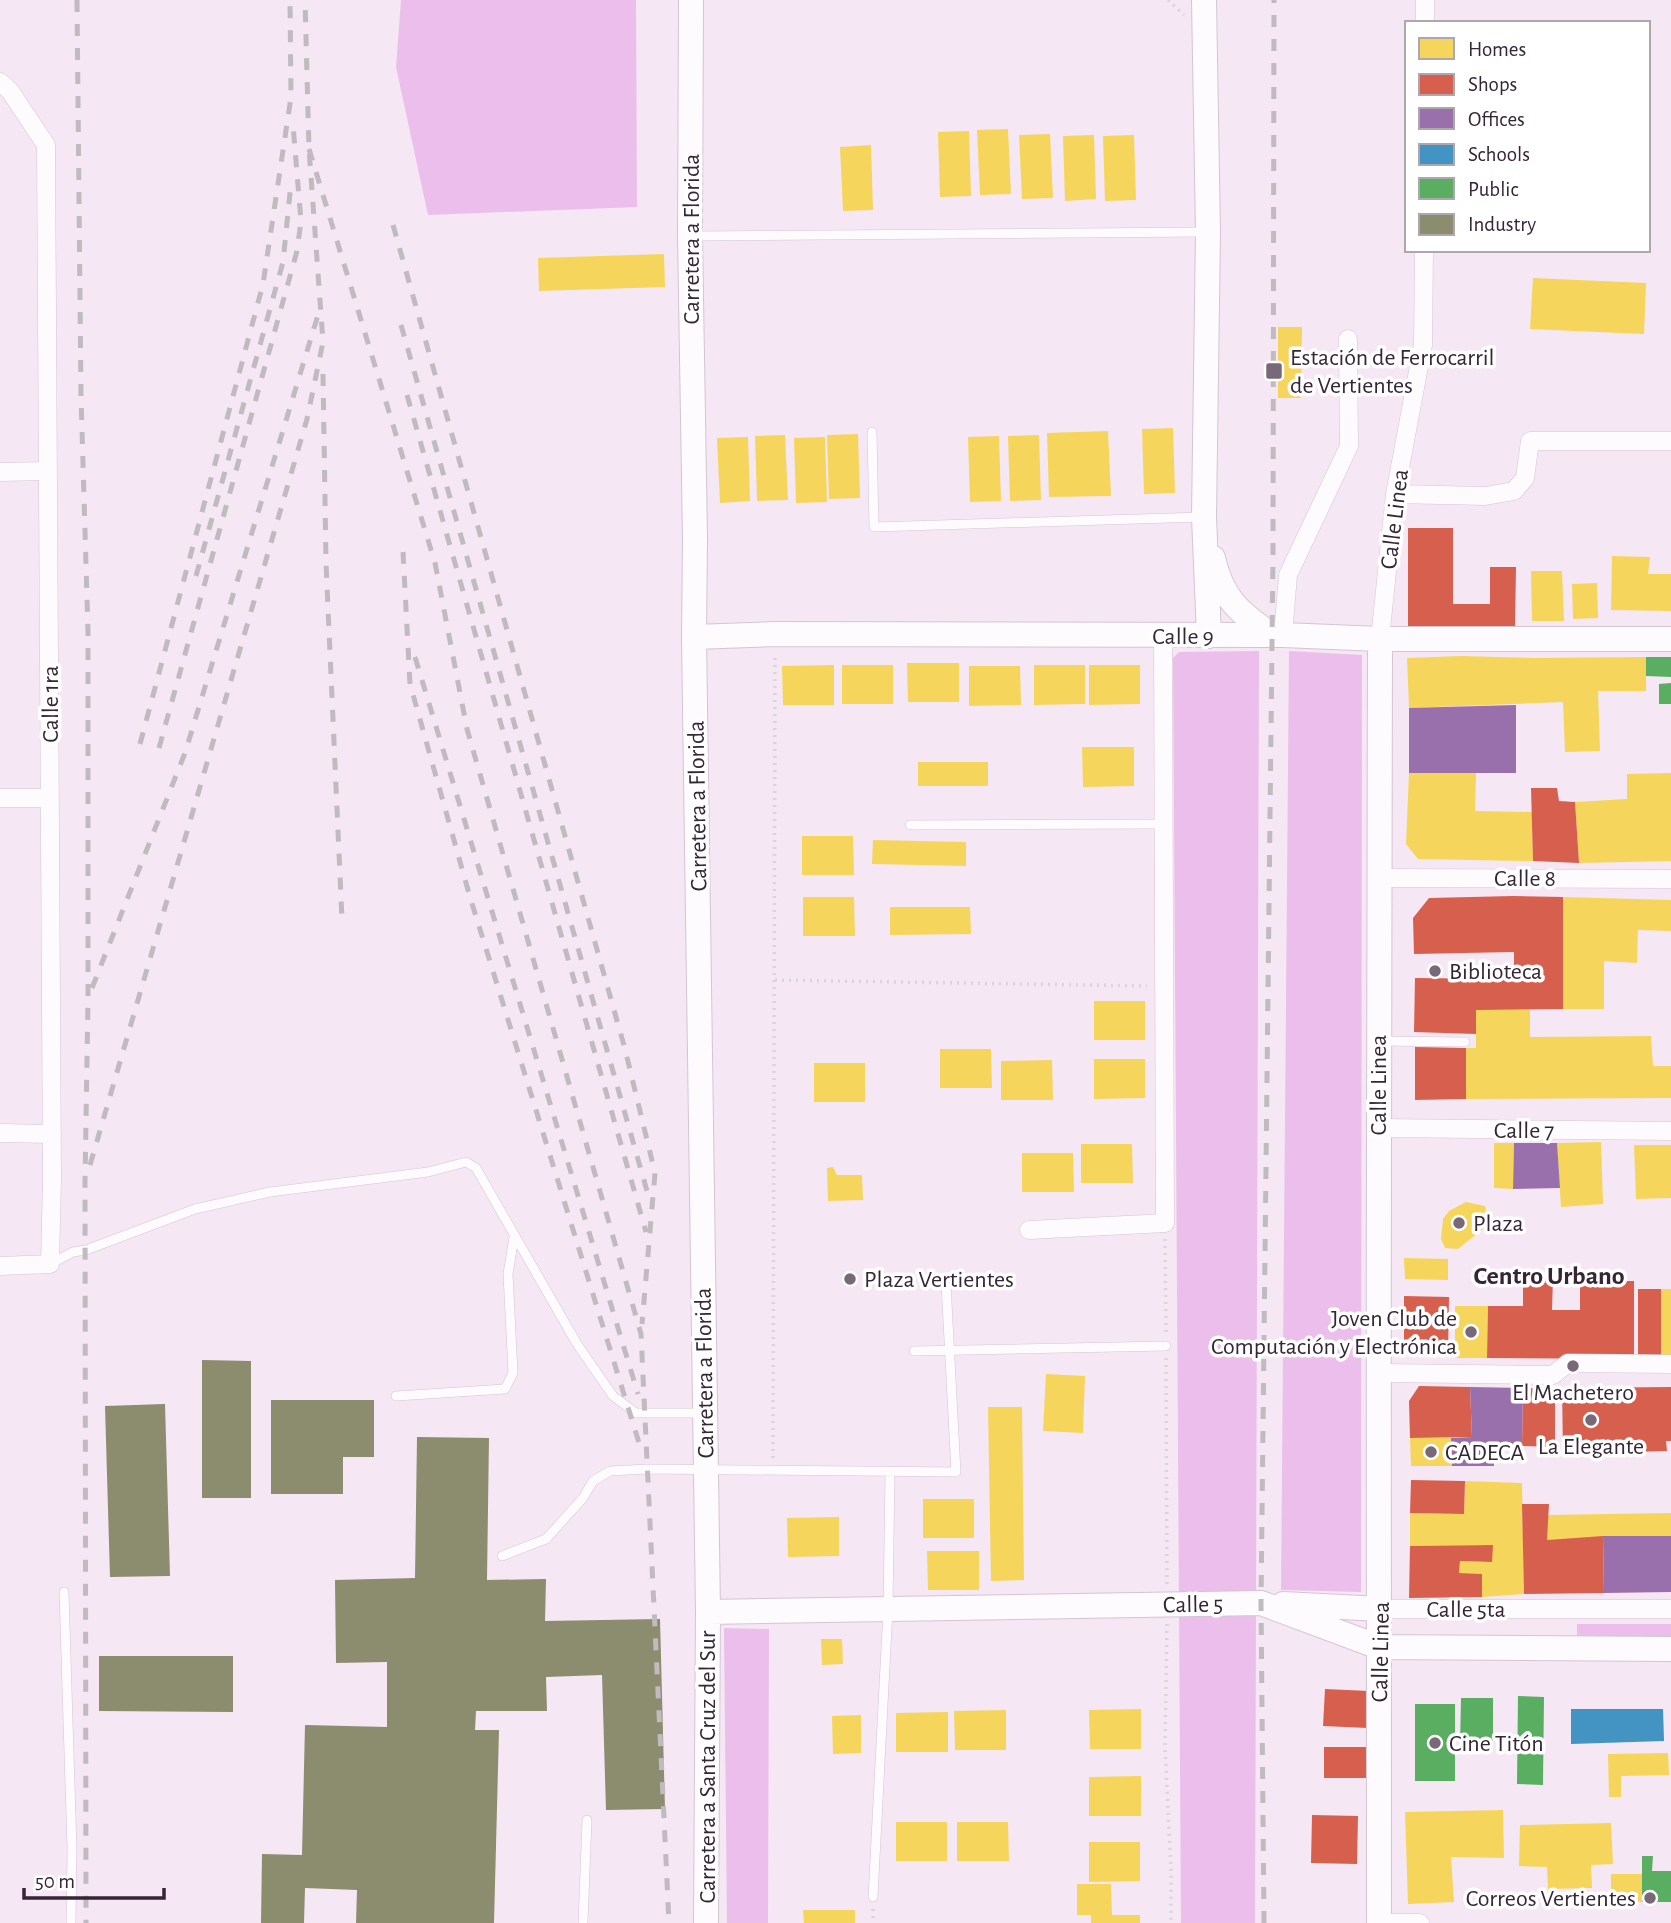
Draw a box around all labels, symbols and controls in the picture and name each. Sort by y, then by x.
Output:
legend [1405,21,1650,252]
text: Homes [1468,39,1526,60]
text: Shops [1468,74,1517,95]
text: Offices [1468,109,1525,130]
text: Schools [1468,144,1530,165]
street label: Carretera a Florida [680,154,704,324]
text: Public [1468,179,1518,200]
text: Industry [1468,214,1536,235]
place label: Estación de Ferrocarril de Vertientes [1290,346,1495,398]
marker: Estación de Ferrocarril de Vertientes [1264,361,1284,381]
street label: Calle Linea [1377,468,1413,571]
street label: Calle 9 [1152,625,1214,649]
street label: Calle 1ra [39,665,63,743]
street label: Carretera a Florida [685,720,711,892]
street label: Calle 8 [1494,867,1556,891]
place label: Biblioteca [1449,960,1542,984]
marker: Biblioteca [1427,963,1443,979]
street label: Calle Linea [1367,1035,1391,1135]
street label: Calle 7 [1494,1119,1554,1143]
place label: Plaza [1473,1212,1523,1236]
marker: Plaza [1451,1215,1467,1231]
district label: Centro Urbano [1473,1263,1625,1289]
place label: Plaza Vertientes [864,1268,1014,1292]
marker: Plaza Vertientes [842,1271,858,1287]
street label: Carretera a Florida [692,1287,718,1459]
place label: Joven Club de Computación y Electrónica [1211,1307,1457,1359]
marker: Joven Club de Computación y Electrónica [1463,1324,1479,1340]
marker: El Machetero [1565,1358,1581,1374]
place label: El Machetero [1512,1381,1634,1405]
marker: La Elegante [1583,1412,1599,1428]
place label: La Elegante [1538,1435,1644,1459]
place label: CADECA [1445,1441,1525,1465]
marker: CADECA [1423,1444,1439,1460]
street label: Calle 5 [1163,1592,1223,1618]
street label: Calle 5ta [1426,1598,1506,1622]
street label: Calle Linea [1368,1601,1394,1703]
street label: Carretera a Santa Cruz del Sur [696,1630,720,1903]
place label: Cine Titón [1449,1732,1544,1756]
marker: Cine Titón [1427,1735,1443,1751]
scale bar [24,1856,164,1900]
text: 50 m [35,1871,75,1892]
place label: Correos Vertientes [1466,1887,1636,1911]
marker: Correos Vertientes [1642,1890,1658,1906]

